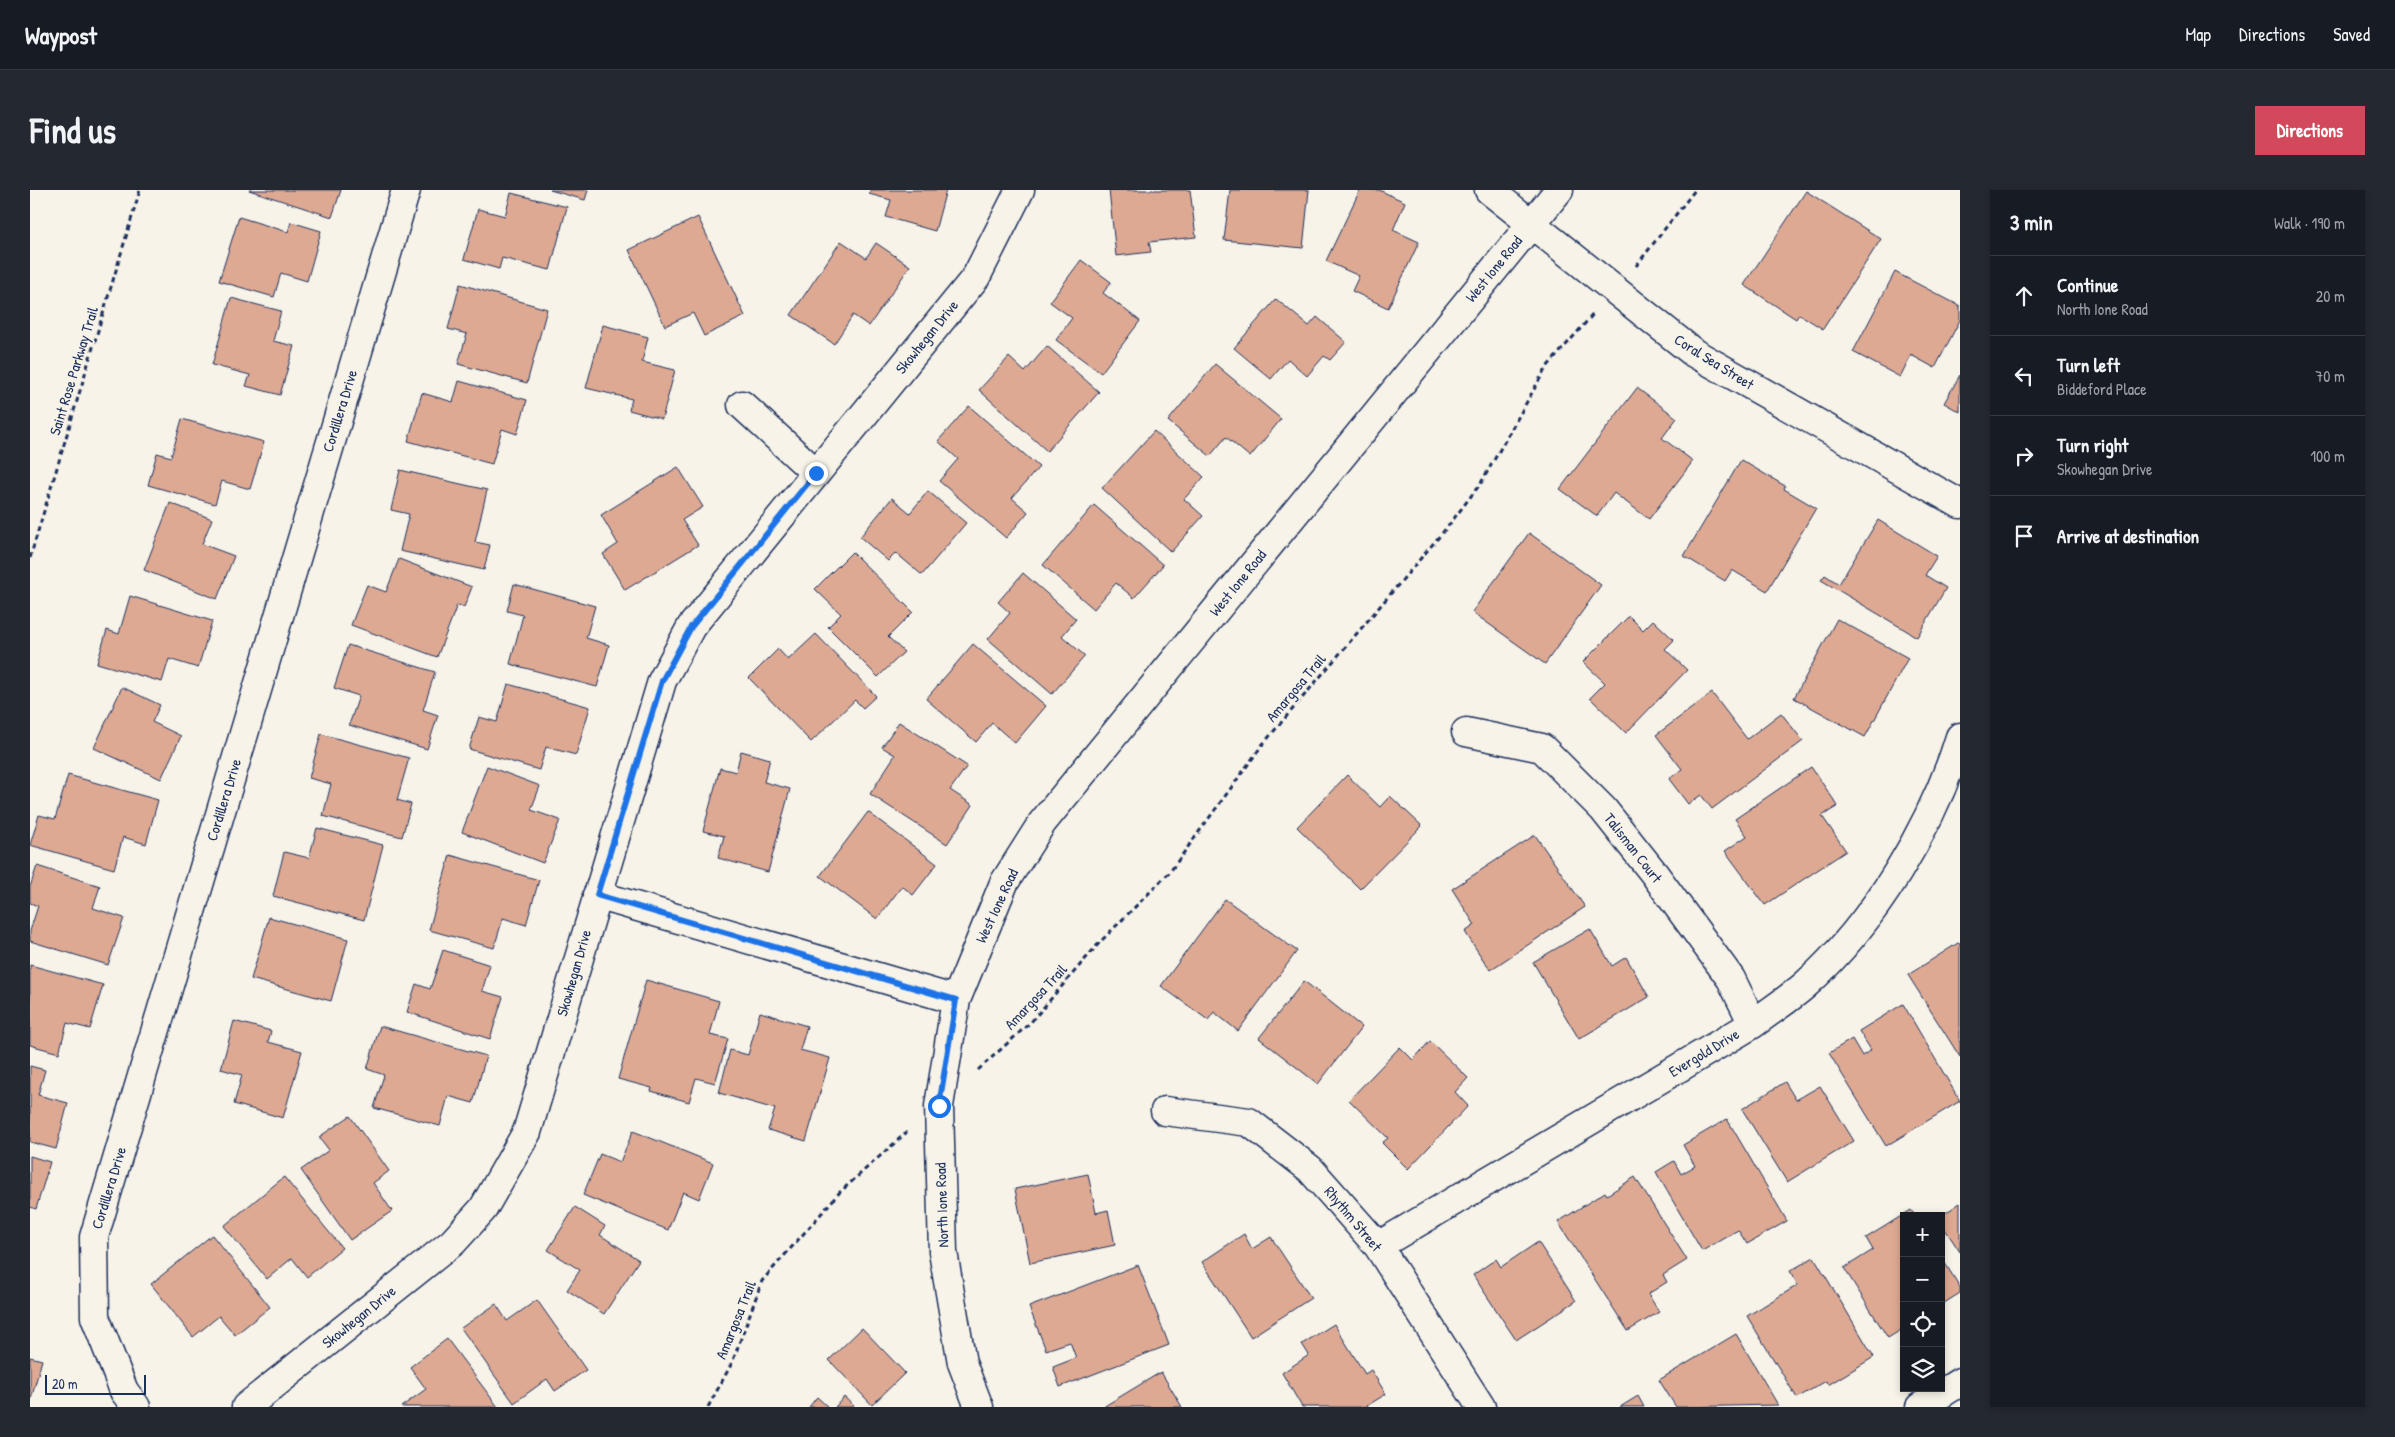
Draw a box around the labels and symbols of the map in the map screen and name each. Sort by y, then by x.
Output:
street label: West Ione Road [1460,231,1527,306]
street label: Skowhegan Drive [890,295,963,378]
street label: Saint Rose Parkway Trail [44,304,103,438]
street label: Coral Sea Street [1670,329,1759,395]
street label: Cordillera Drive [317,367,362,455]
route end [805,462,828,485]
street label: West Ione Road [1204,545,1271,620]
street label: Amargosa Trail [1261,649,1330,726]
street label: Cordillera Drive [201,756,246,844]
street label: Talisman Court [1599,808,1668,888]
street label: West Ione Road [970,865,1023,946]
street label: Skowhegan Drive [551,927,596,1019]
street label: Amargosa Trail [1000,959,1072,1034]
street label: Evergold Drive [1665,1023,1743,1082]
route start [928,1095,951,1118]
street label: Cordillera Drive [86,1144,131,1232]
street label: North Ione Road [930,1162,953,1248]
street label: Rhythm Street [1320,1181,1388,1257]
street label: Amargosa Trail [710,1277,761,1362]
street label: Skowhegan Drive [317,1280,400,1353]
scale bar [45,1372,146,1395]

